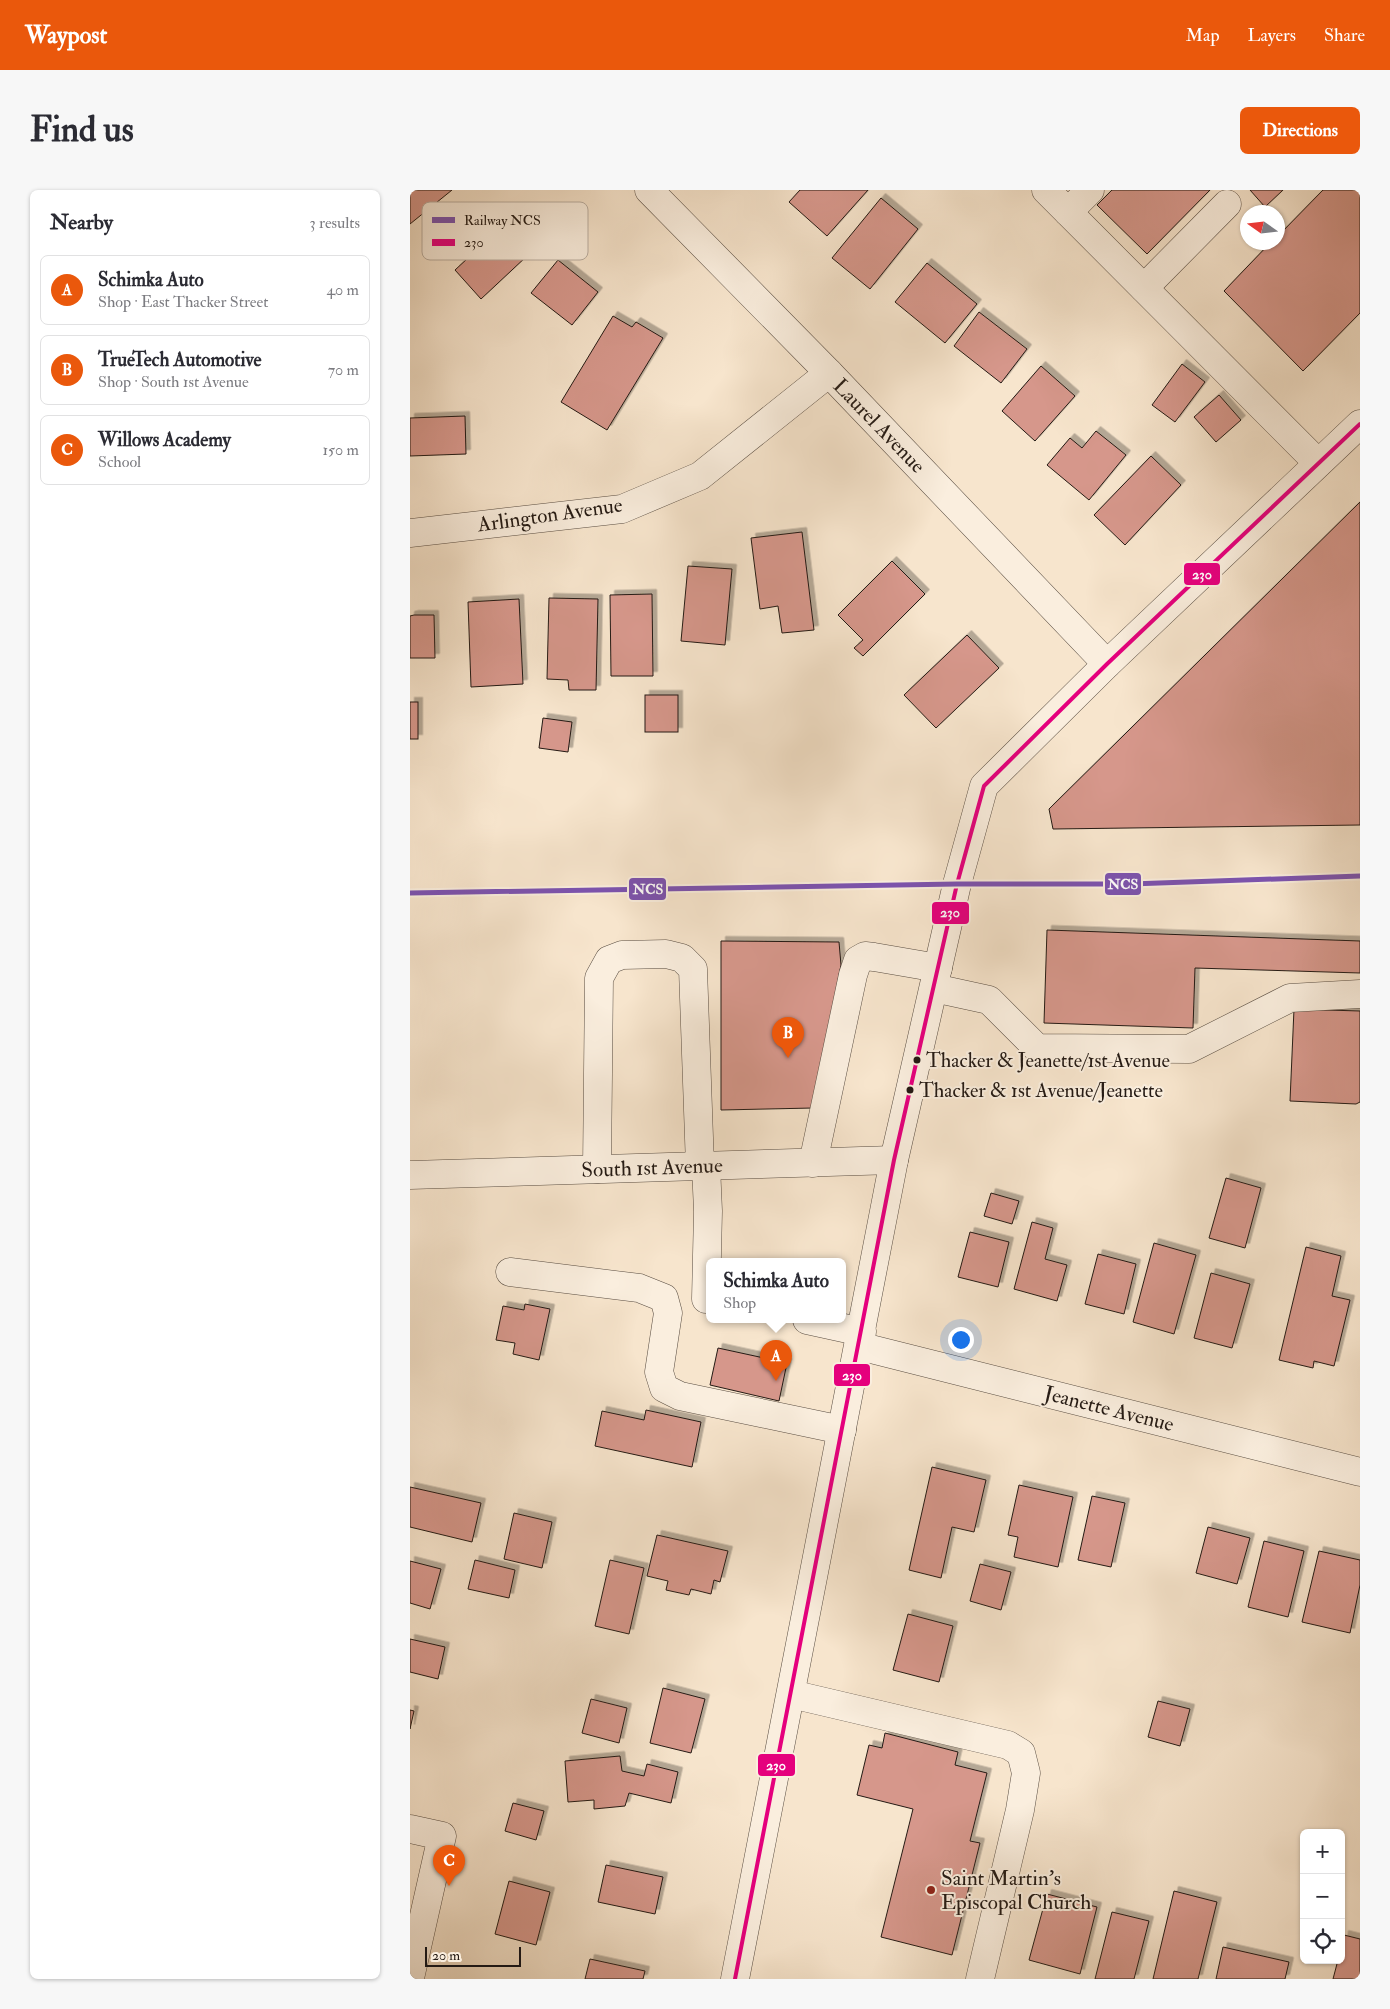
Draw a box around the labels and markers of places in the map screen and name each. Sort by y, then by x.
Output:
pin: B [772,1017,804,1058]
place label: Thacker & Jeanette/1st Avenue [926,1048,1170,1073]
marker: Thacker & Jeanette/1st Avenue [912,1055,922,1065]
place label: Thacker & 1st Avenue/Jeanette [919,1078,1163,1103]
marker: Thacker & 1st Avenue/Jeanette [905,1085,915,1095]
pin: A [760,1340,792,1381]
pin: C [433,1845,465,1886]
place label: Saint Martin's Episcopal Church [941,1865,1091,1916]
marker: Saint Martin's Episcopal Church [925,1884,937,1896]

